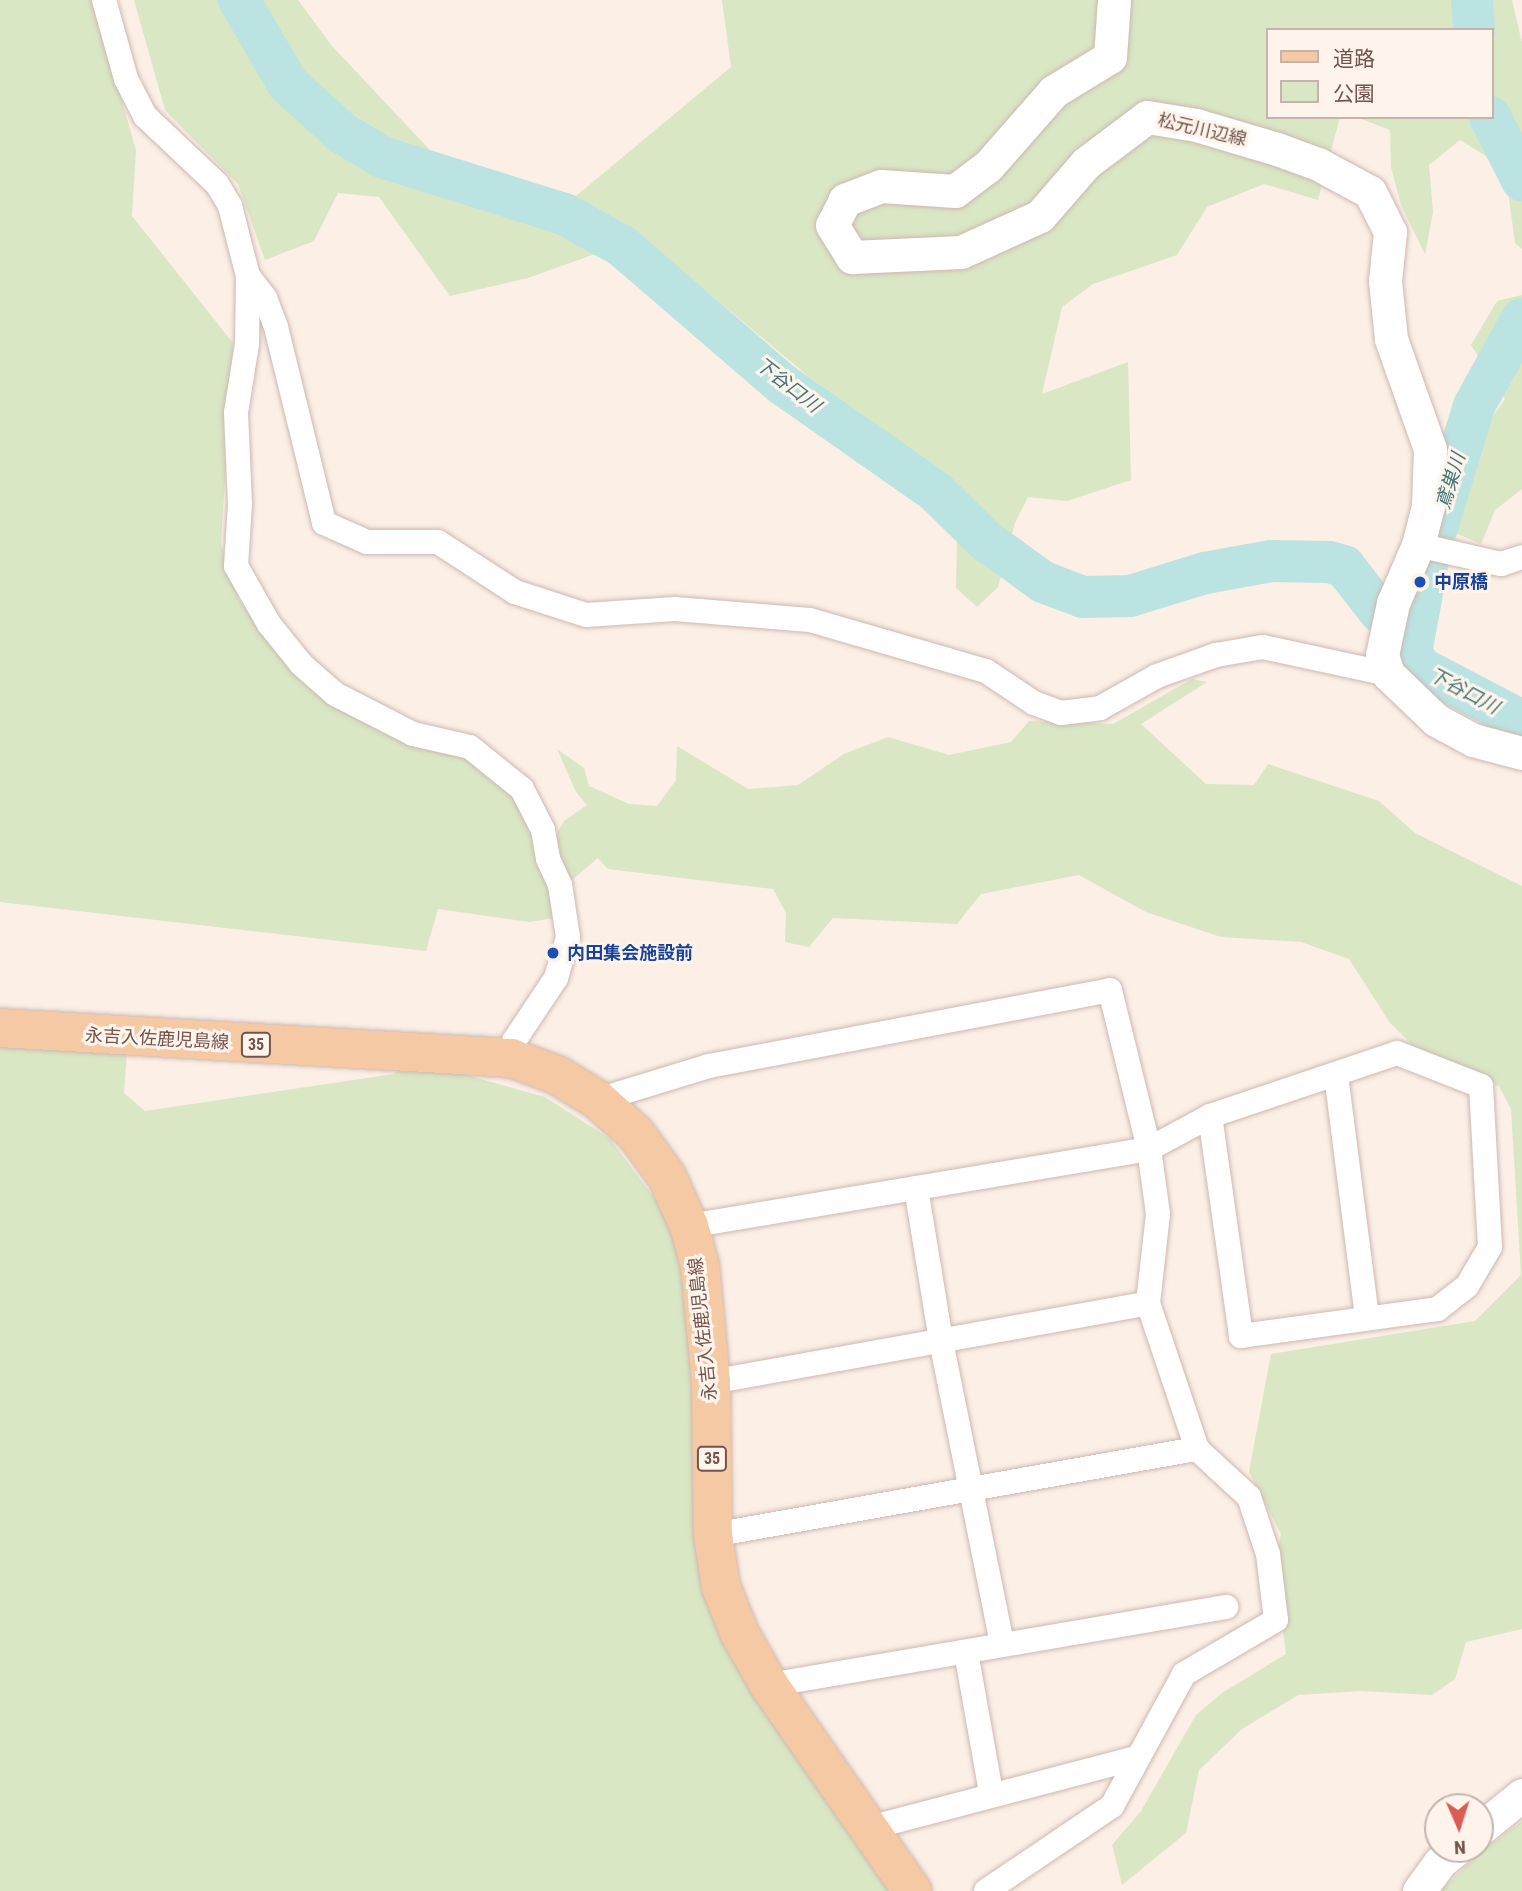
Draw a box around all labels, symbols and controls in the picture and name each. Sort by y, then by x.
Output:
legend [1266,28,1494,119]
text: 道路 [1333,47,1375,71]
text: 公園 [1333,82,1375,106]
street label: 松元川辺線 [1156,109,1248,151]
water label: 下谷口川 [751,353,825,417]
water label: 鳶巣川 [1432,450,1470,512]
place label: 中原橋 [1434,571,1488,593]
marker: 中原橋 [1412,574,1428,590]
water label: 下谷口川 [1425,663,1503,719]
place label: 内田集会施設前 [567,942,693,964]
marker: 内田集会施設前 [545,945,561,961]
street label: 永吉入佐鹿児島線 [85,1024,229,1054]
road number: 35 [240,1032,272,1058]
street label: 永吉入佐鹿児島線 [685,1256,721,1402]
road number: 35 [696,1446,728,1471]
north arrow [1424,1793,1494,1863]
text: N [1454,1836,1466,1859]

